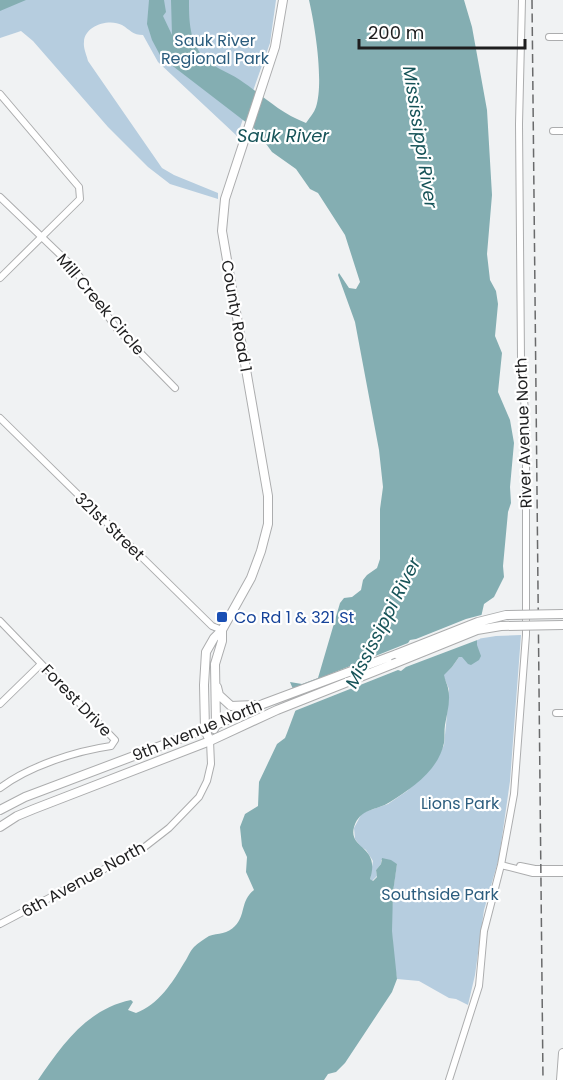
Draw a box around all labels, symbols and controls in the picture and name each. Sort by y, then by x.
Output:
scale bar [359,12,526,50]
text: 200 m [368,20,424,45]
park label: Sauk River Regional Park [161,29,270,70]
water label: Mississippi River [397,64,444,211]
water label: Sauk River [237,123,330,148]
street label: Mill Creek Circle [51,249,150,360]
street label: County Road 1 [215,258,258,374]
street label: River Avenue North [509,357,538,509]
street label: 321st Street [70,487,150,566]
water label: Mississippi River [339,552,427,693]
place label: Co Rd 1 & 321 St [234,606,355,629]
marker: Co Rd 1 & 321 St [215,610,229,624]
street label: Forest Drive [36,659,117,742]
street label: 9th Avenue North [129,694,266,767]
park label: Lions Park [421,792,500,815]
street label: 6th Avenue North [17,836,149,923]
park label: Southside Park [381,883,500,906]

